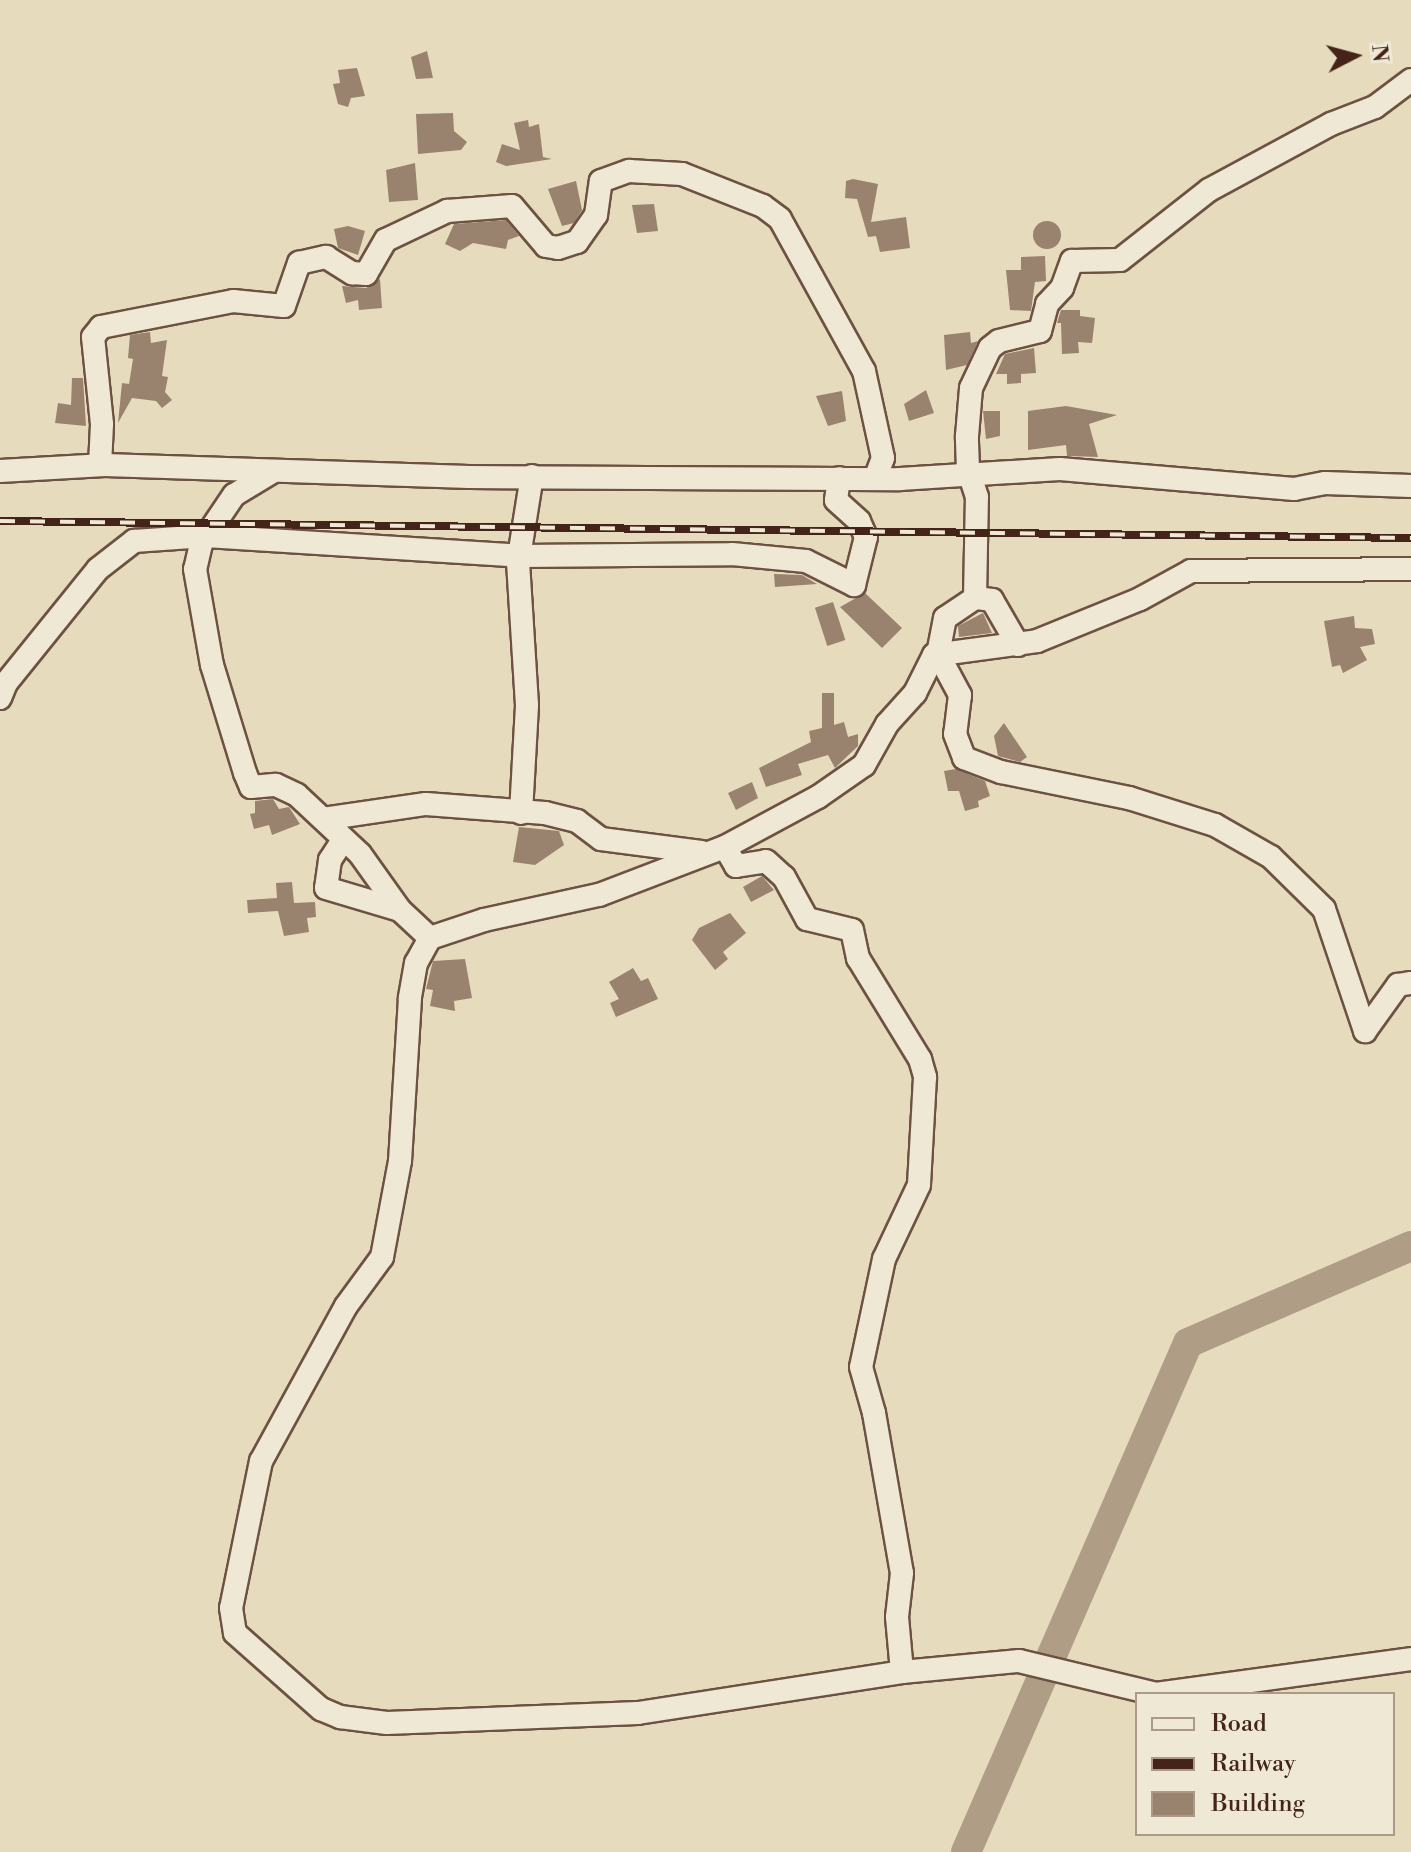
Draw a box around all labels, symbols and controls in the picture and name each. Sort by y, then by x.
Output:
north arrow [1315,16,1395,96]
text: N [1365,43,1394,64]
legend [1135,1692,1395,1836]
text: Road [1211,1709,1267,1739]
text: Railway [1211,1749,1296,1779]
text: Building [1211,1789,1305,1819]

